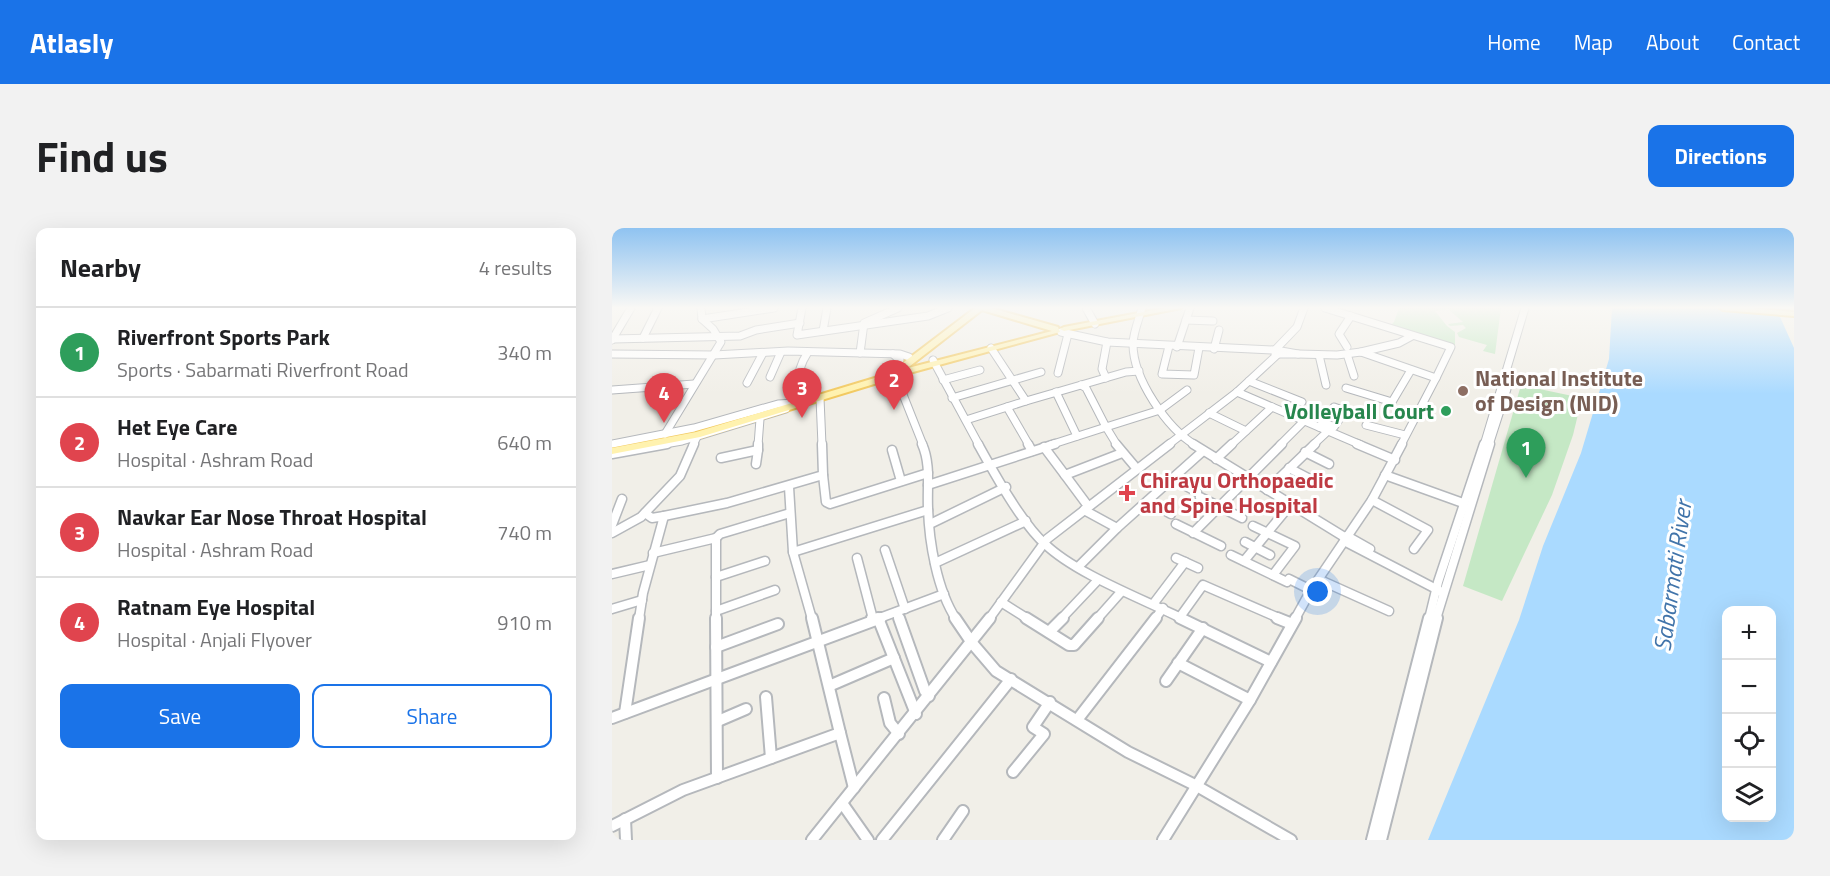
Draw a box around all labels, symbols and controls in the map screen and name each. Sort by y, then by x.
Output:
text: Atlasly [30,21,113,64]
text: Home [1487,26,1541,58]
text: Map [1574,26,1613,58]
text: About [1646,26,1699,58]
text: Contact [1732,26,1800,58]
text: Find us [36,124,168,188]
button: Directions [1648,125,1794,187]
text: Nearby [60,248,141,287]
text: 4 results [479,252,552,283]
text: Riverfront Sports Park [117,320,330,354]
text: 1 [74,337,85,368]
text: 340 m [497,337,552,368]
text: Sports · Sabarmati Riverfront Road [117,354,409,385]
pin: 2 [874,360,914,410]
place label: National Institute of Design (NID) [1475,361,1643,420]
pin: 3 [782,368,822,418]
pin: 4 [644,374,684,423]
marker: National Institute of Design (NID) [1456,384,1470,398]
place label: Volleyball Court [1284,394,1434,428]
marker: Volleyball Court [1439,404,1453,418]
text: Het Eye Care [117,410,238,444]
text: 2 [74,427,85,458]
text: 640 m [497,427,552,458]
pin: 1 [1506,428,1546,478]
text: Hospital · Ashram Road [117,444,313,475]
place label: Chirayu Orthopaedic and Spine Hospital [1140,463,1333,522]
marker: Chirayu Orthopaedic and Spine Hospital [1118,484,1136,502]
water label: Sabarmati River [1644,495,1701,653]
text: Navkar Ear Nose Throat Hospital [117,500,427,534]
text: 3 [74,517,85,548]
text: 740 m [497,517,552,548]
text: Hospital · Ashram Road [117,534,313,565]
your location [1303,577,1332,606]
text: Ratnam Eye Hospital [117,590,315,624]
map controls [1722,606,1776,822]
button: + [1722,606,1776,660]
text: 4 [74,607,85,638]
text: 910 m [497,607,552,638]
text: Hospital · Anjali Flyover [117,624,312,655]
button: − [1722,660,1776,714]
button: Save [60,684,300,748]
button: Share [312,684,552,748]
button: locate [1722,714,1776,768]
button: layers [1722,768,1776,822]

